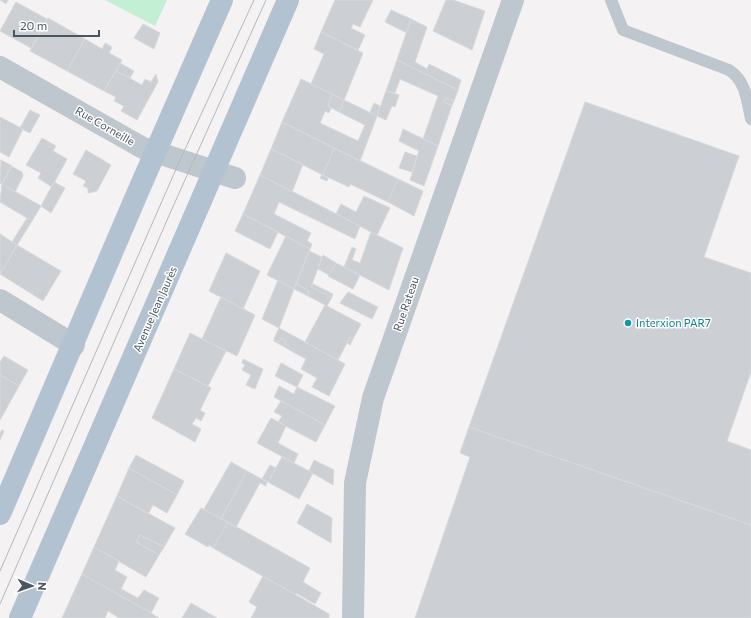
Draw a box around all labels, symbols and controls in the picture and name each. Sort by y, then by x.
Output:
scale bar [14,12,99,38]
text: 20 m [20,18,47,32]
street label: Rue Corneille [73,103,137,148]
street label: Avenue Jean Jaurès [130,264,180,354]
street label: Rue Rateau [390,275,421,333]
place label: Interxion PAR7 [636,316,711,329]
marker: Interxion PAR7 [623,318,633,328]
north arrow [12,566,52,606]
text: N [36,582,49,591]

